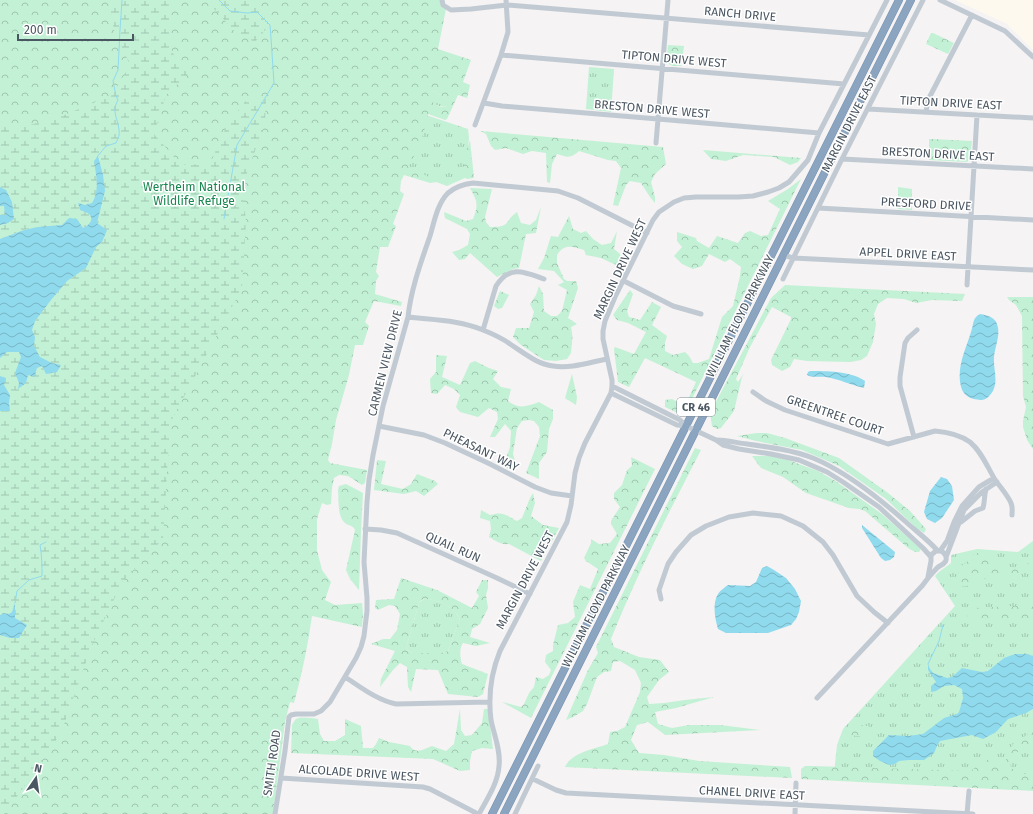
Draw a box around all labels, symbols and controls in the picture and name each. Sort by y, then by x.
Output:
street label: RANCH DRIVE [704,4,776,24]
scale bar [18,16,133,42]
text: 200 m [24,23,57,37]
street label: TIPTON DRIVE WEST [621,47,728,71]
street label: MARGIN DRIVE EAST [819,73,880,175]
street label: TIPTON DRIVE EAST [899,93,1003,113]
street label: BRESTON DRIVE WEST [594,97,711,121]
street label: BRESTON DRIVE EAST [881,144,996,164]
park label: Wertheim National Wildlife Refuge [143,180,246,208]
street label: PRESFORD DRIVE [880,195,972,213]
street label: MARGIN DRIVE WEST [591,216,650,322]
street label: APPEL DRIVE EAST [859,244,958,264]
street label: WILLIAM FLOYD PARKWAY [703,252,777,379]
street label: CARMEN VIEW DRIVE [365,308,405,418]
street label: GREENTREE COURT [785,392,886,438]
road number: CR 46 [677,398,715,416]
street label: PHEASANT WAY [441,426,521,474]
street label: MARGIN DRIVE WEST [493,528,557,632]
street label: QUAIL RUN [423,529,483,565]
street label: WILLIAM FLOYD PARKWAY [559,542,633,669]
street label: SMITH ROAD [260,729,284,797]
north arrow [16,758,56,798]
text: N [33,762,43,776]
street label: ALCOLADE DRIVE WEST [298,762,421,784]
street label: CHANEL DRIVE EAST [699,783,806,803]

